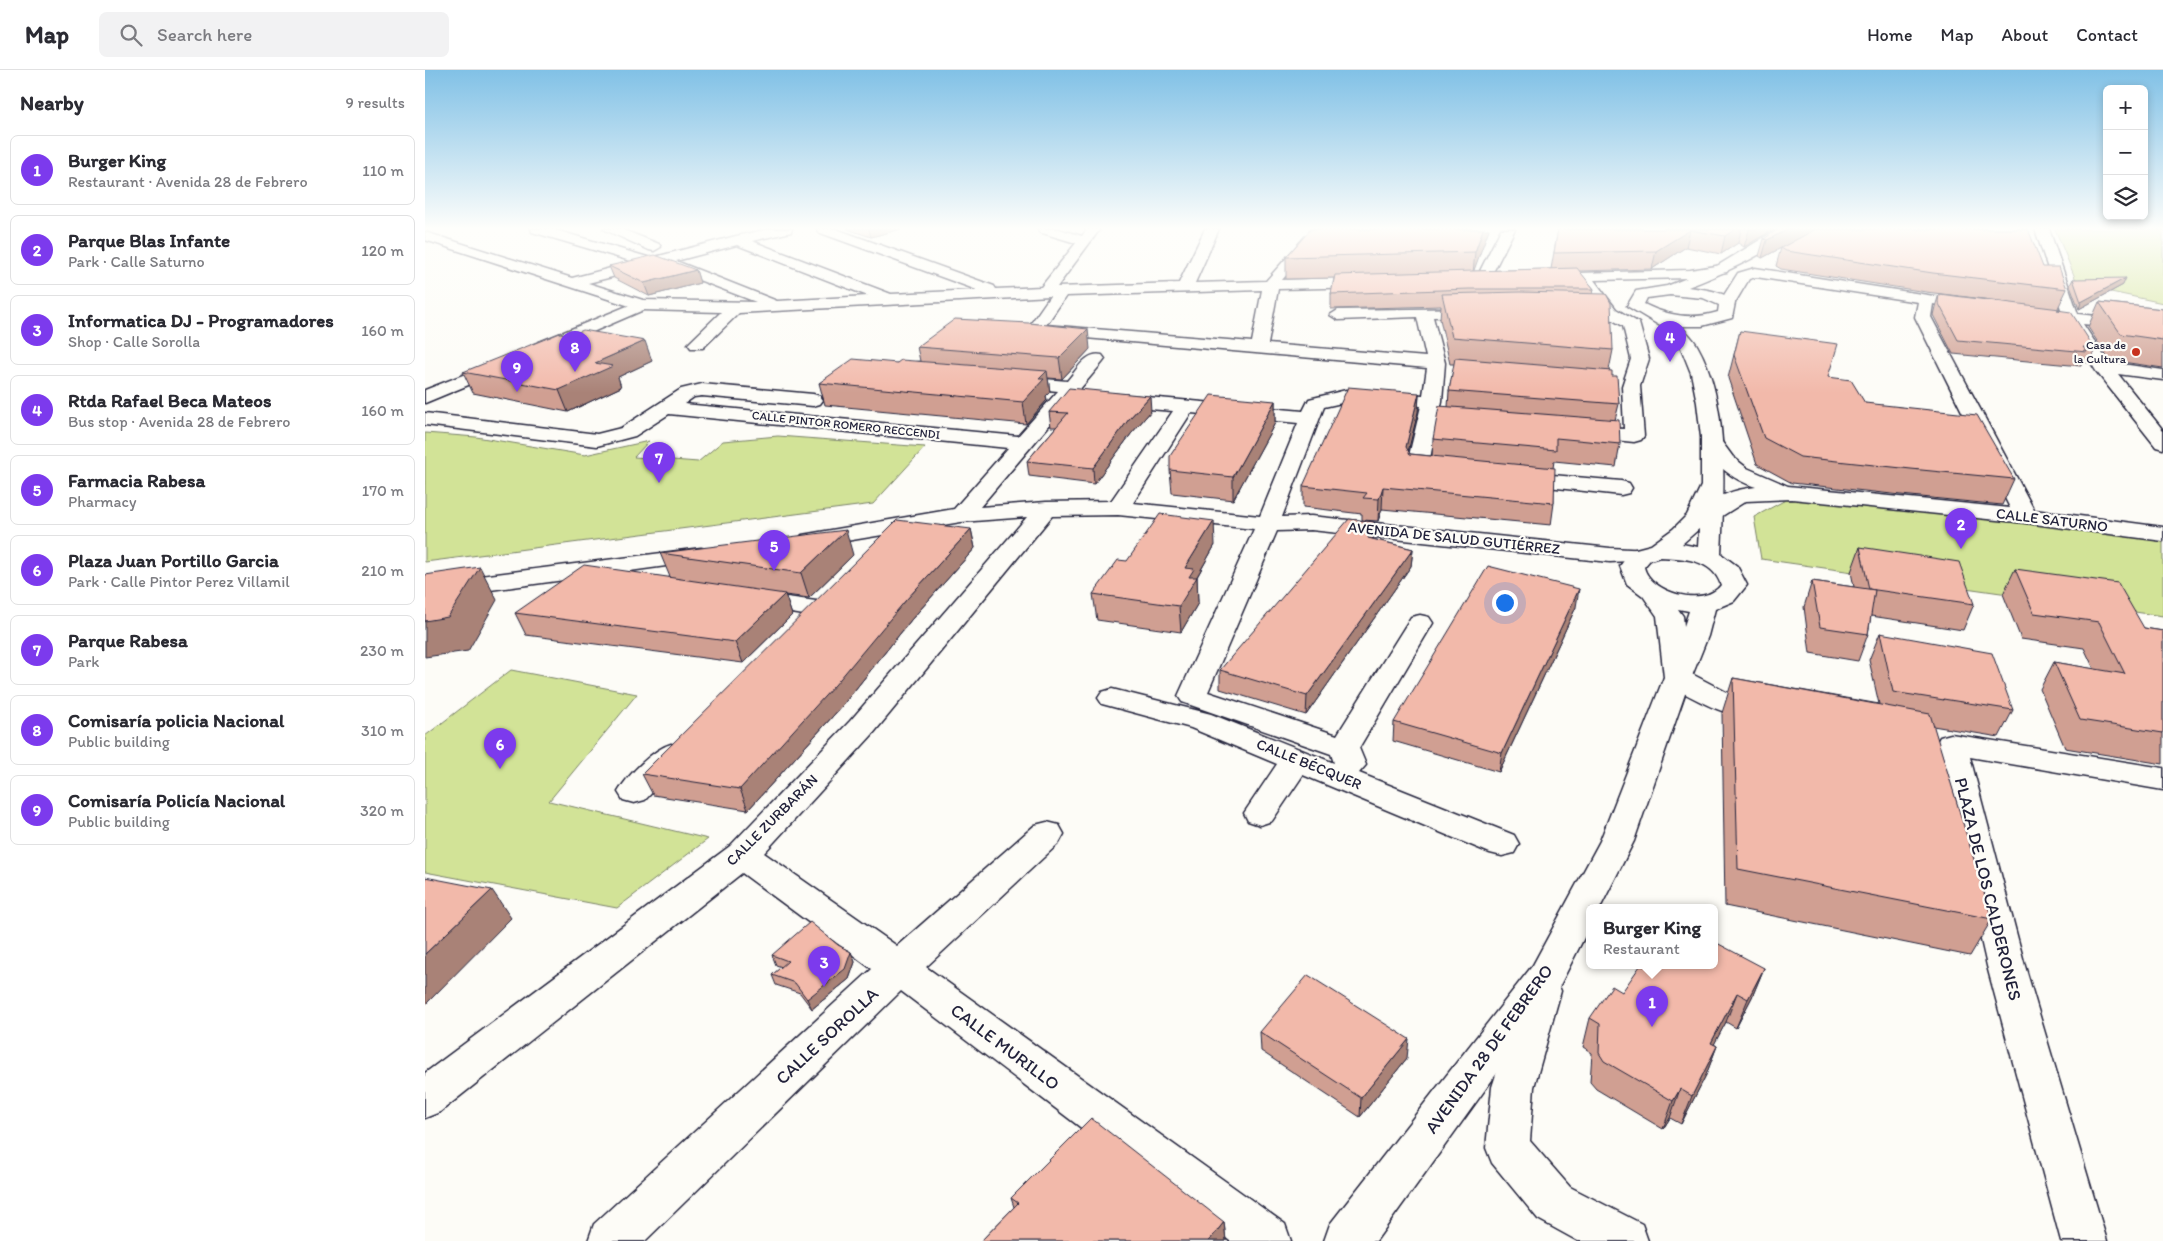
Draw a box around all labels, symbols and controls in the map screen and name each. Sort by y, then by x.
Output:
search box [99,12,449,57]
text: Map [25,20,69,49]
icon: search [117,21,145,49]
text: Search here [157,23,252,46]
text: Home [1867,24,1913,46]
text: Map [1941,24,1974,46]
text: About [2002,24,2048,46]
text: Contact [2076,24,2138,46]
map controls [2103,85,2148,220]
button: + [2103,85,2148,130]
text: Nearby [20,90,84,115]
text: 9 results [346,93,405,112]
button: − [2103,130,2148,175]
text: Burger King [68,149,166,172]
text: 1 [33,161,41,180]
text: 110 m [362,161,404,180]
text: Restaurant · Avenida 28 de Febrero [68,172,308,191]
button: layers [2103,175,2148,220]
text: Parque Blas Infante [68,229,230,252]
text: 2 [33,241,41,260]
text: 120 m [361,241,404,260]
text: Park · Calle Saturno [68,252,205,271]
text: Informatica DJ - Programadores [68,309,334,332]
text: 3 [33,321,41,340]
text: 160 m [361,321,404,340]
pin: 4 [1654,321,1686,362]
pin: 8 [559,331,591,372]
text: Shop · Calle Sorolla [68,332,200,351]
place label: Casa de la Cultura [2074,338,2127,366]
marker: Casa de la Cultura [2130,346,2142,358]
pin: 9 [501,351,533,392]
text: Rtda Rafael Beca Mateos [68,389,271,412]
text: 4 [32,401,42,420]
text: 160 m [361,401,404,420]
street label: CALLE PINTOR ROMERO RECCENDI [751,408,941,442]
text: Bus stop · Avenida 28 de Febrero [68,412,290,431]
pin: 7 [643,442,675,483]
text: Farmacia Rabesa [68,469,205,492]
text: 5 [33,481,41,500]
text: 170 m [362,481,404,500]
text: Pharmacy [68,492,136,511]
street label: CALLE SATURNO [1995,504,2109,536]
pin: 2 [1945,508,1977,549]
street label: AVENIDA DE SALUD GUTIÉRREZ [1347,518,1561,558]
pin: 5 [758,530,790,571]
text: Plaza Juan Portillo Garcia [68,549,279,572]
text: 6 [33,561,41,580]
text: 210 m [361,561,404,580]
text: Park · Calle Pintor Perez Villamil [68,572,290,591]
your location [1492,590,1518,616]
text: Parque Rabesa [68,629,188,652]
text: 7 [33,641,41,660]
text: 230 m [360,641,404,660]
text: Park [68,652,99,671]
text: Comisaría policia Nacional [68,709,284,732]
text: 8 [33,721,41,740]
text: 310 m [361,721,404,740]
pin: 6 [484,728,516,769]
text: Public building [68,732,170,751]
street label: CALLE BÉCQUER [1254,735,1364,793]
street label: CALLE ZURBARÁN [722,770,822,870]
street label: PLAZA DE LOS CALDERONES [1950,775,2026,1003]
text: Comisaría Policía Nacional [68,789,285,812]
text: 9 [33,801,41,820]
text: 320 m [360,801,404,820]
text: Public building [68,812,170,831]
popup [1586,904,1718,969]
text: Burger King [1603,916,1701,939]
text: Restaurant [1603,939,1680,958]
pin: 3 [808,946,840,987]
street label: AVENIDA 28 DE FEBRERO [1420,960,1558,1138]
street label: CALLE SOROLLA [771,982,883,1089]
pin: 1 [1636,986,1668,1027]
street label: CALLE MURILLO [946,999,1064,1095]

